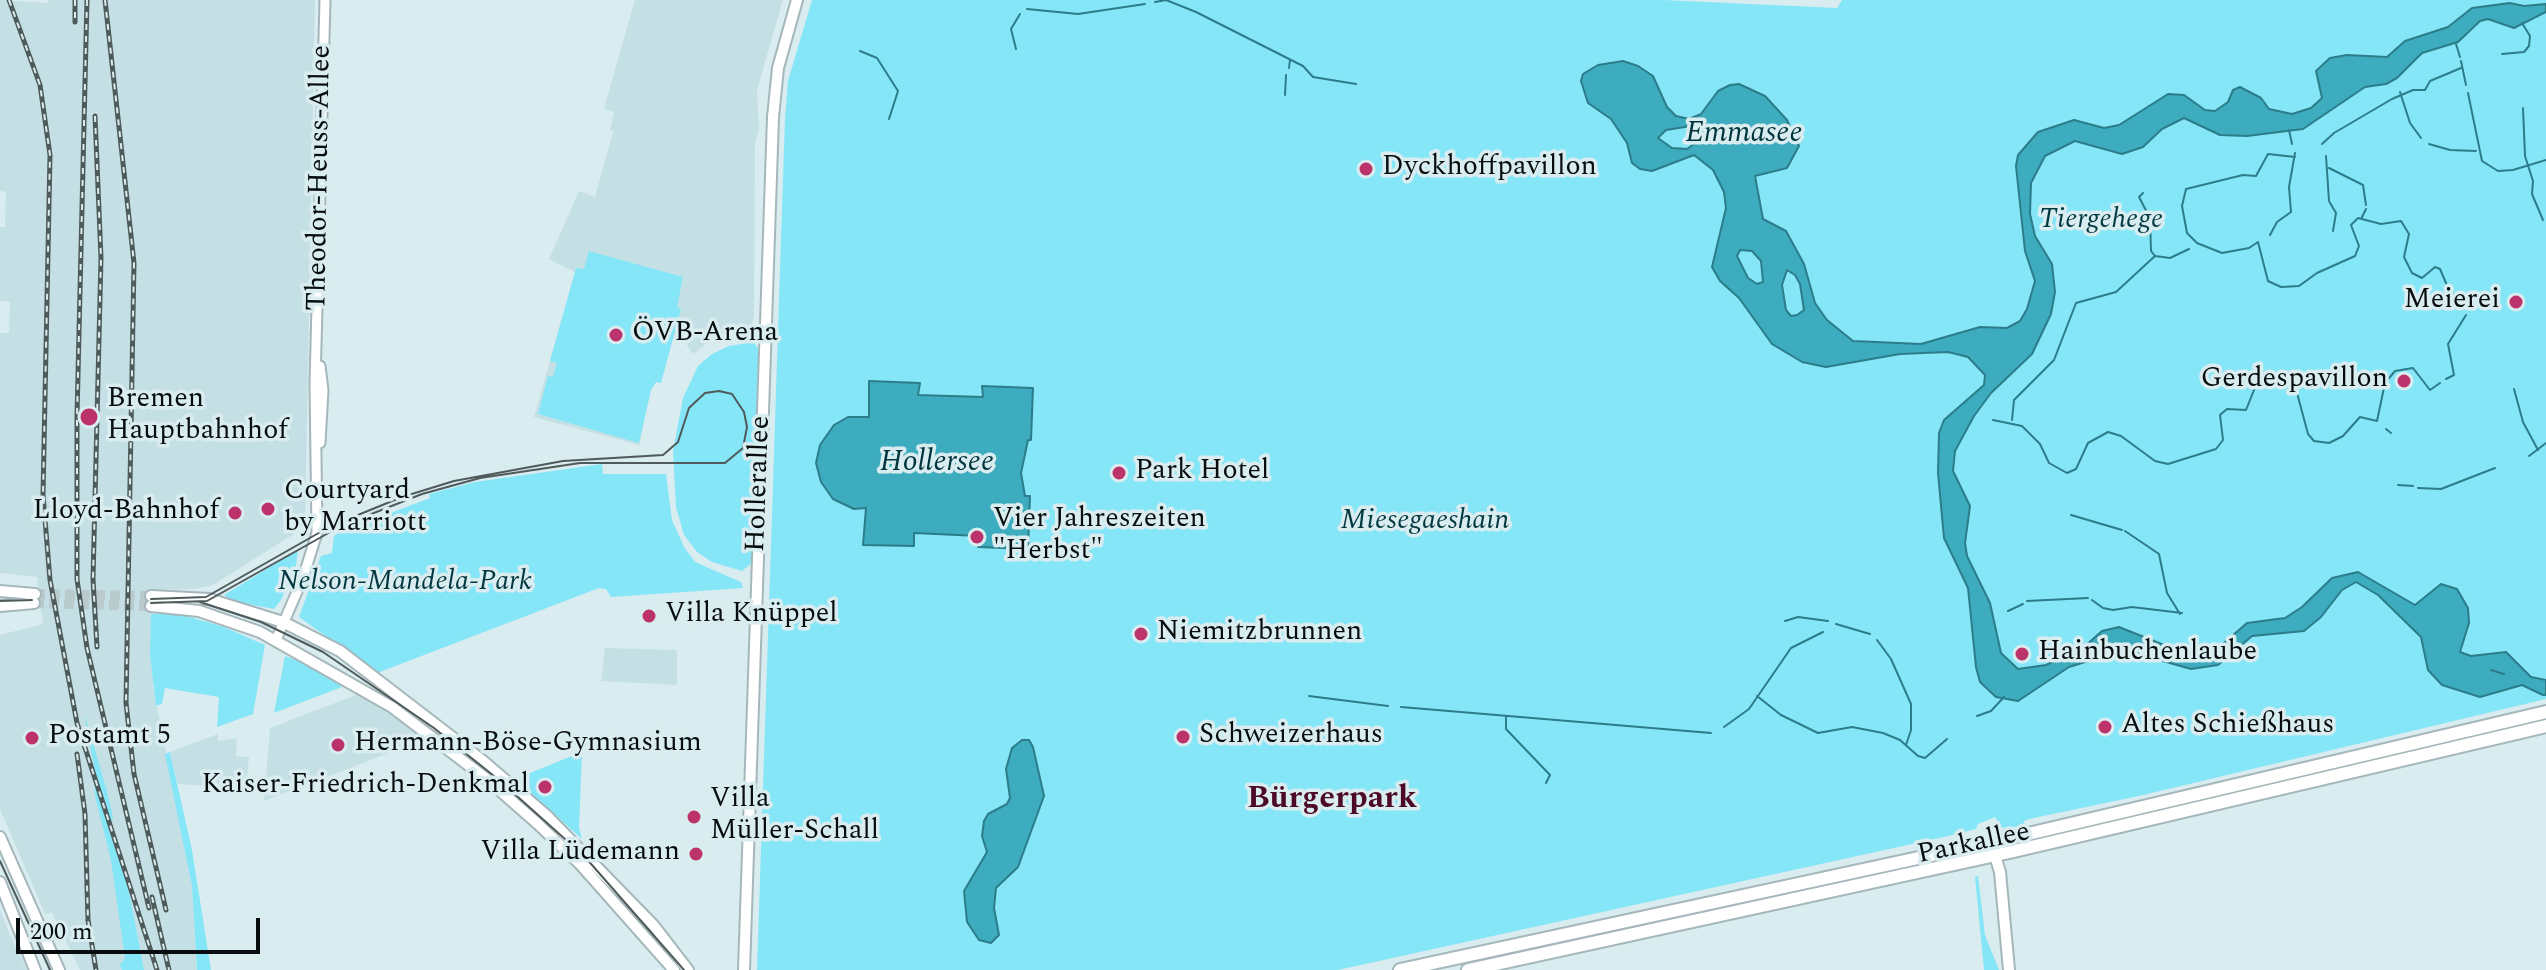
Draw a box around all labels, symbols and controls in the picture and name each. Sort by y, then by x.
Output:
street label: Theodor-Heuss-Allee [302,45,340,311]
water label: Emmasee [1685,117,1803,153]
place label: Dyckhoffpavillon [1382,152,1597,186]
marker: Dyckhoffpavillon [1357,160,1375,178]
park label: Tiergehege [2039,205,2163,239]
place label: Meierei [2404,285,2500,319]
marker: Meierei [2507,293,2525,311]
place label: ÖVB-Arena [632,318,778,352]
marker: ÖVB-Arena [607,326,625,344]
place label: Gerdespavillon [2201,364,2388,398]
marker: Gerdespavillon [2395,372,2413,390]
place label: Bremen Hauptbahnhof [107,384,288,450]
marker: Bremen Hauptbahnhof [78,406,100,428]
street label: Hollerallee [741,415,779,553]
water label: Hollersee [880,446,994,482]
place label: Park Hotel [1135,456,1269,490]
marker: Park Hotel [1110,464,1128,482]
place label: Courtyard by Marriott [284,476,427,542]
place label: Lloyd-Bahnhof [33,496,219,530]
marker: Courtyard by Marriott [259,500,277,518]
marker: Lloyd-Bahnhof [226,504,244,522]
place label: Vier Jahreszeiten "Herbst" [993,504,1206,570]
park label: Miesegaeshain [1341,506,1509,540]
marker: Vier Jahreszeiten "Herbst" [968,528,986,546]
park label: Nelson-Mandela-Park [278,567,532,601]
place label: Villa Knüppel [665,599,837,633]
marker: Villa Knüppel [640,607,658,625]
place label: Niemitzbrunnen [1157,617,1362,651]
marker: Niemitzbrunnen [1132,625,1150,643]
place label: Hainbuchenlaube [2038,637,2257,671]
marker: Hainbuchenlaube [2013,645,2031,663]
place label: Altes Schießhaus [2121,710,2334,744]
marker: Altes Schießhaus [2096,718,2114,736]
place label: Schweizerhaus [1199,720,1383,754]
place label: Postamt 5 [48,721,171,755]
place label: Hermann-Böse-Gymnasium [354,728,702,762]
marker: Schweizerhaus [1174,728,1192,746]
marker: Postamt 5 [23,729,41,747]
marker: Hermann-Böse-Gymnasium [329,736,347,754]
place label: Kaiser-Friedrich-Denkmal [202,770,529,804]
marker: Kaiser-Friedrich-Denkmal [536,778,554,796]
district label: Bürgerpark [1247,782,1417,820]
place label: Villa Müller-Schall [710,784,879,850]
marker: Villa Müller-Schall [685,808,703,826]
street label: Parkallee [1915,817,2033,873]
place label: Villa Lüdemann [481,837,680,871]
marker: Villa Lüdemann [687,845,705,863]
scale bar [20,902,264,952]
text: 200 m [30,914,93,950]

